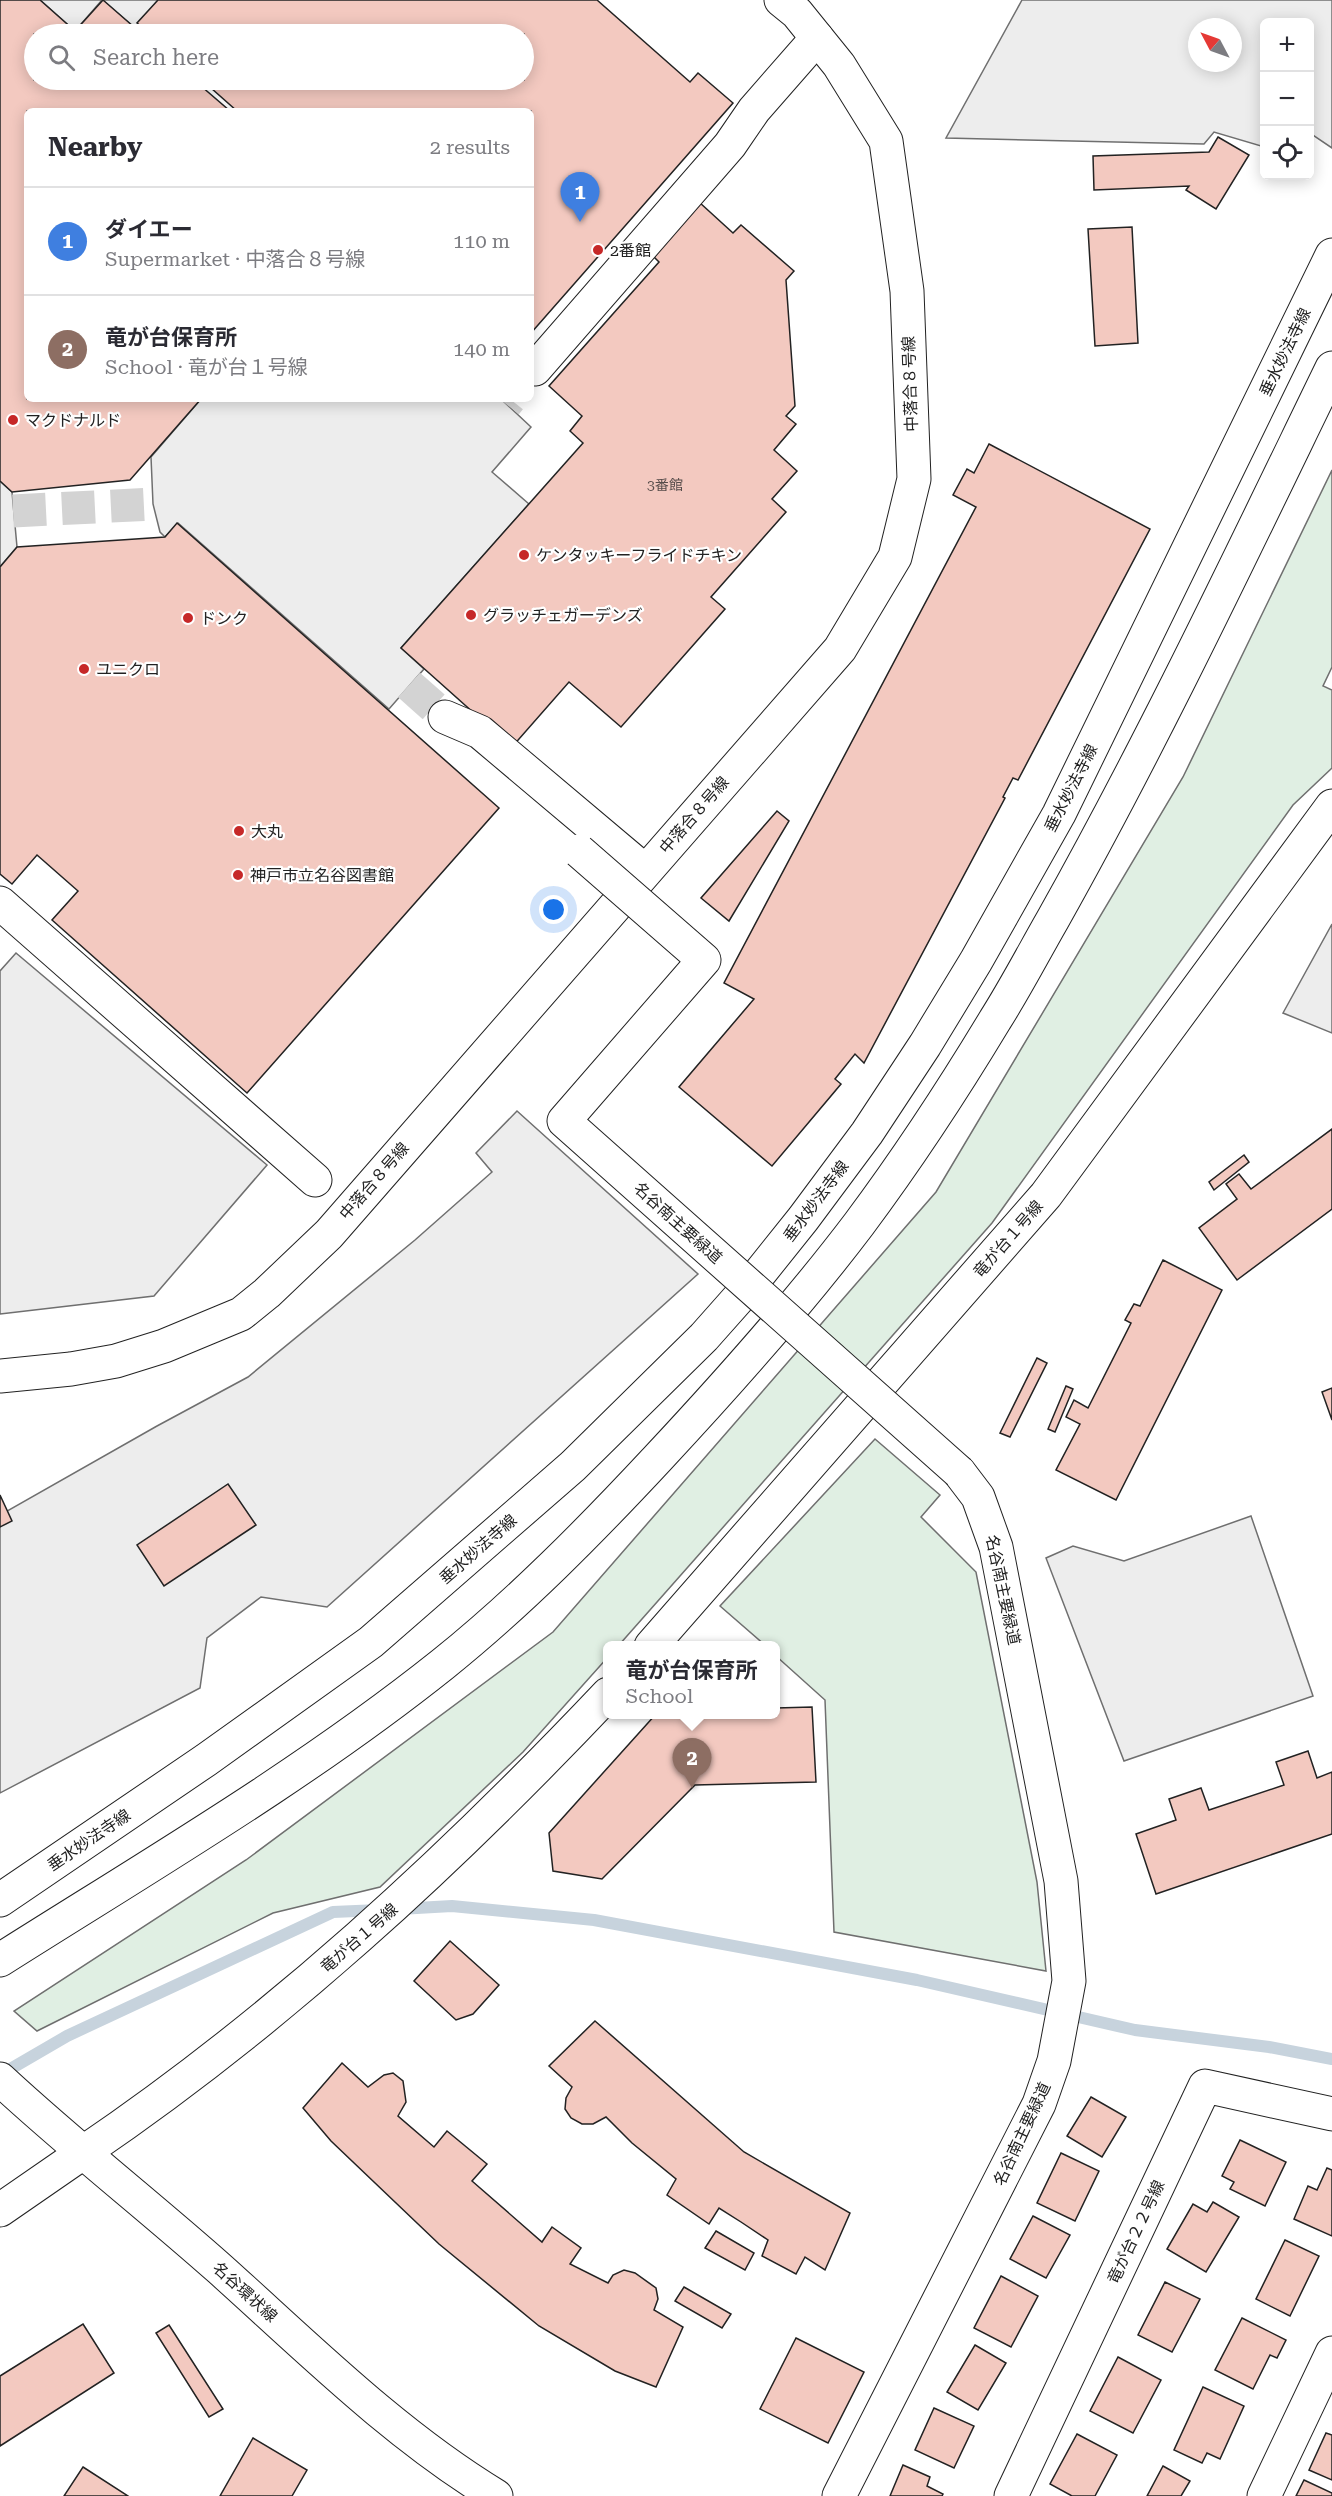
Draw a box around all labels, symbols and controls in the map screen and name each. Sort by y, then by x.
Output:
north arrow [1188,18,1242,72]
map controls [1260,18,1314,180]
button: + [1260,18,1314,72]
search box [24,24,534,90]
icon: search [45,41,78,74]
text: Search here [93,45,219,70]
button: − [1260,72,1314,126]
button: locate [1260,126,1314,180]
text: Nearby [48,132,142,162]
text: 2 results [430,135,510,159]
pin: 1 [560,172,600,222]
text: ダイエー [105,217,193,242]
text: 1 [62,229,73,253]
text: 110 m [453,229,510,253]
place label: 2番館 [610,241,651,260]
marker: 2番館 [591,243,605,257]
text: Supermarket · 中落合８号線 [105,247,365,271]
street label: 垂水妙法寺線 [1255,305,1315,399]
text: 竜が台保育所 [105,325,237,350]
street label: 中落合８号線 [899,336,921,432]
text: 2 [62,337,73,361]
text: 140 m [453,337,510,361]
text: School · 竜が台１号線 [105,355,308,379]
place label: マクドナルド [25,411,121,430]
marker: マクドナルド [6,413,20,427]
house number: 3番館 [647,477,683,493]
place label: ケンタッキーフライドチキン [536,546,742,565]
marker: ケンタッキーフライドチキン [517,548,531,562]
place label: グラッチェガーデンズ [483,606,643,625]
marker: グラッチェガーデンズ [464,608,478,622]
place label: ドンク [200,609,248,628]
marker: ドンク [181,611,195,625]
place label: ユニクロ [96,660,160,679]
marker: ユニクロ [77,662,91,676]
street label: 垂水妙法寺線 [1041,741,1101,835]
street label: 中落合８号線 [655,773,733,857]
place label: 大丸 [251,822,283,841]
marker: 大丸 [232,824,246,838]
place label: 神戸市立名谷図書館 [250,866,394,885]
marker: 神戸市立名谷図書館 [231,868,245,882]
your location [539,895,568,924]
street label: 中落合８号線 [335,1139,413,1223]
street label: 垂水妙法寺線 [780,1157,852,1245]
street label: 名谷南主要緑道 [630,1178,726,1268]
street label: 竜が台１号線 [969,1197,1047,1281]
street label: 垂水妙法寺線 [436,1510,520,1588]
street label: 名谷南主要緑道 [982,1533,1024,1647]
popup [603,1641,780,1719]
text: 竜が台保育所 [625,1658,758,1683]
text: School [625,1684,693,1708]
pin: 2 [672,1738,712,1788]
street label: 垂水妙法寺線 [44,1805,134,1875]
street label: 竜が台１号線 [317,1899,401,1977]
street label: 名谷南主要緑道 [990,2079,1054,2189]
street label: 竜が台２２号線 [1104,2177,1168,2287]
street label: 名谷環状線 [209,2258,281,2326]

